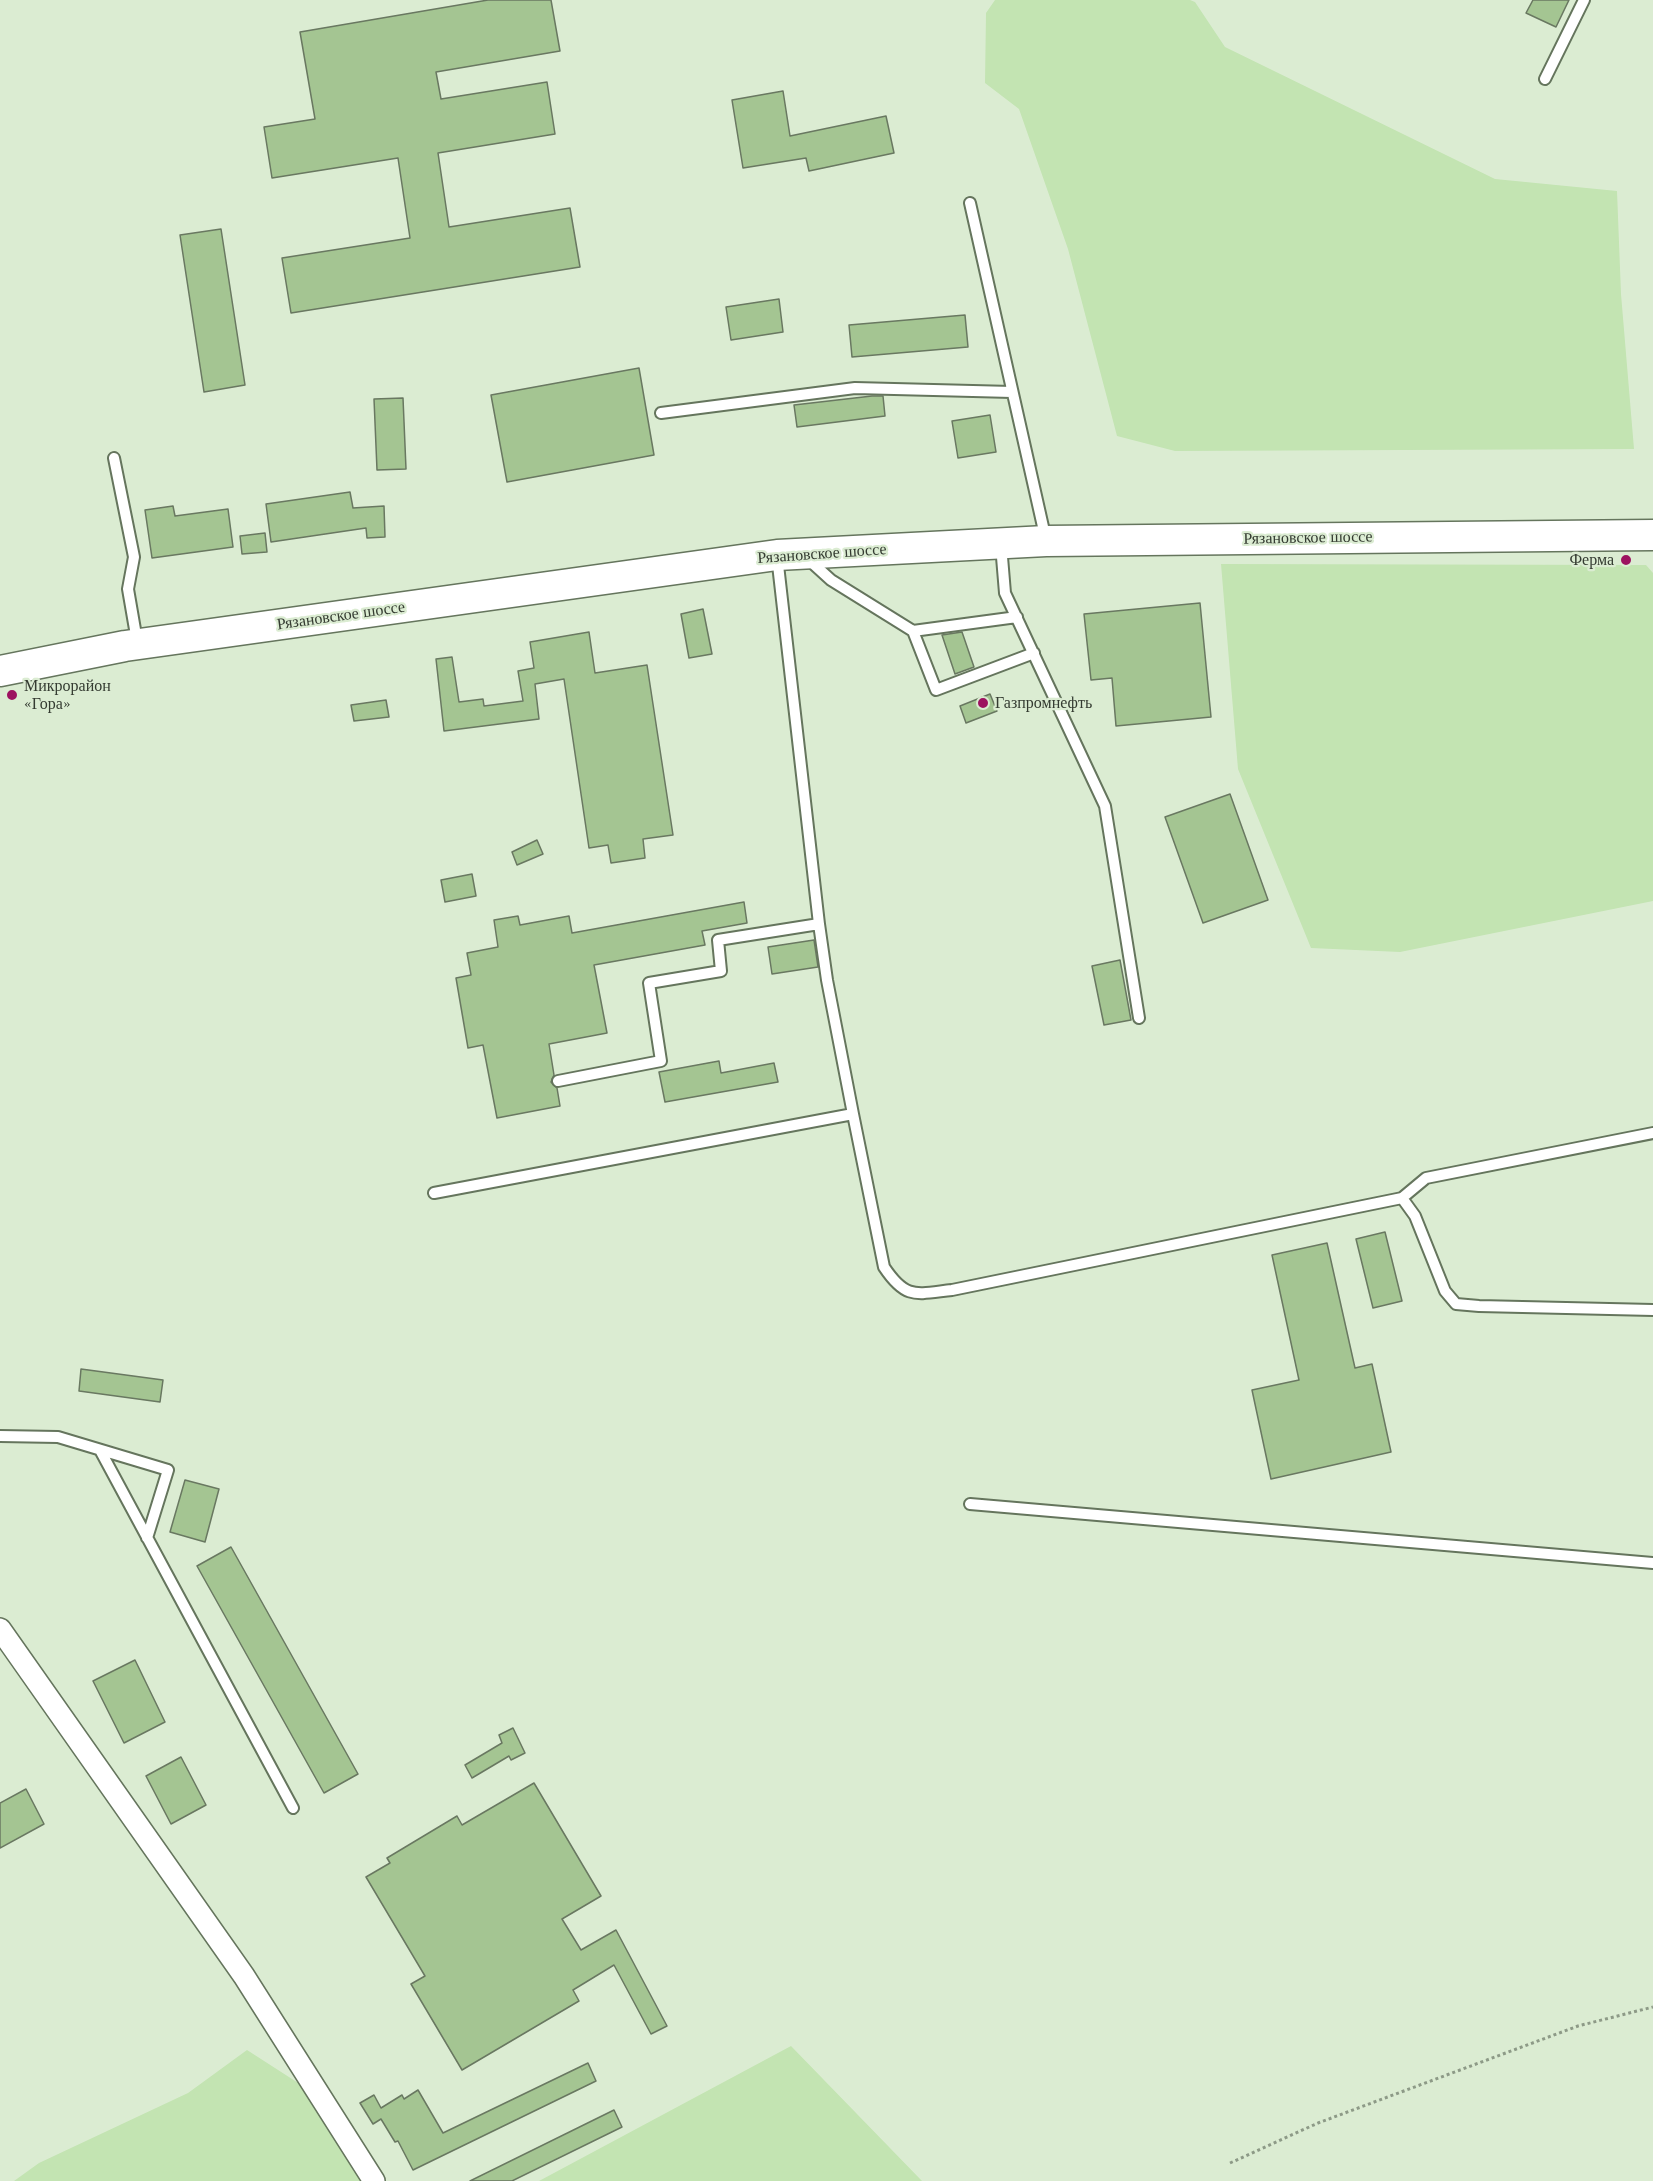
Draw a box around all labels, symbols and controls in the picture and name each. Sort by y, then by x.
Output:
street label: Рязановское шоссе [1243,527,1373,549]
street label: Рязановское шоссе [757,540,887,568]
place label: Ферма [1569,550,1614,570]
marker: Ферма [1619,553,1633,567]
street label: Рязановское шоссе [276,597,406,635]
place label: Микрорайон «Гора» [24,676,111,714]
marker: Микрорайон «Гора» [5,688,19,702]
place label: Газпромнефть [995,693,1092,713]
marker: Газпромнефть [976,696,990,710]

